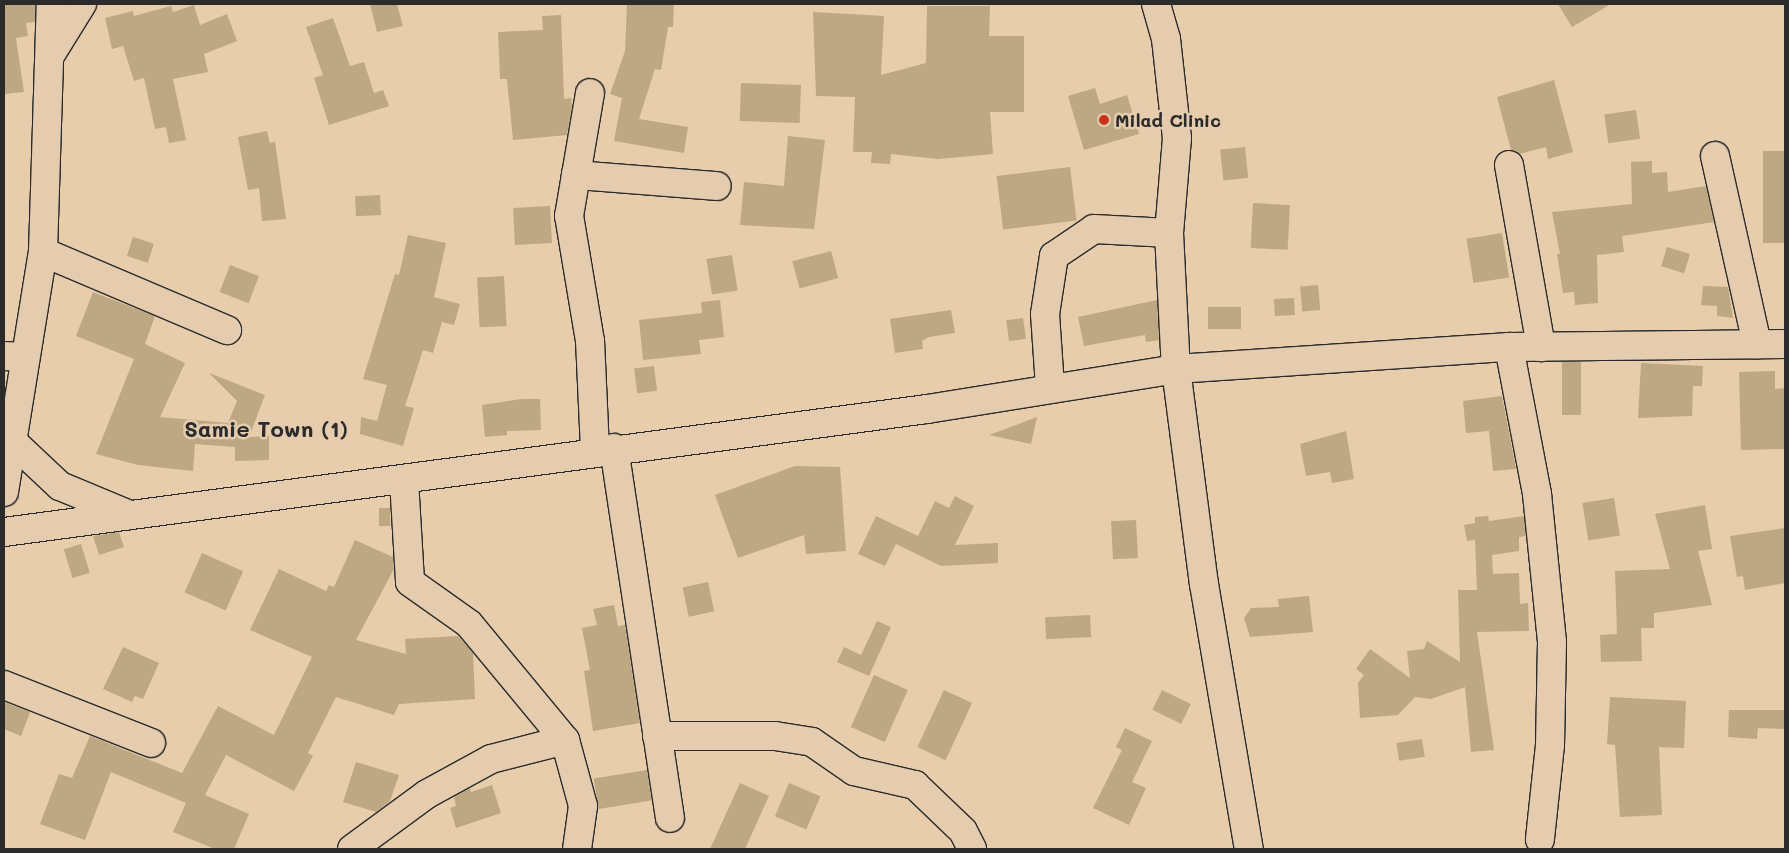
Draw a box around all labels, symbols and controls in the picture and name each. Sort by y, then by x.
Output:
place label: Milad Clinic [1115,109,1221,131]
marker: Milad Clinic [1097,113,1111,127]
district label: Samie Town (1) [184,416,348,442]

